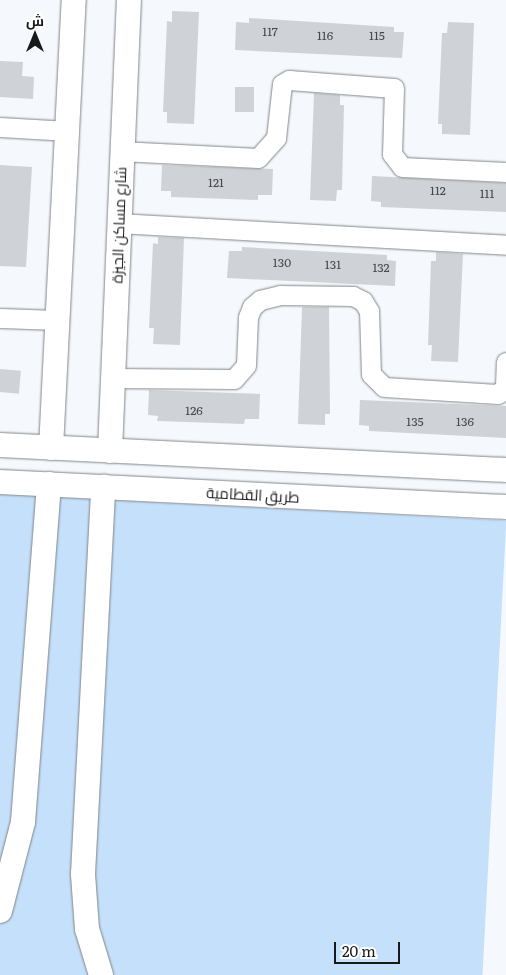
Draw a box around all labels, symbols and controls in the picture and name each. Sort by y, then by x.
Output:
north arrow [10,10,60,60]
text: ش [26,10,44,30]
house number: 117 [262,25,278,39]
house number: 116 [317,29,333,43]
house number: 115 [369,29,385,43]
street label: شارع مساكن الجيزة [107,166,129,284]
house number: 121 [208,176,224,190]
house number: 112 [430,184,446,198]
house number: 111 [480,187,494,201]
house number: 130 [273,256,291,270]
house number: 131 [325,258,341,272]
house number: 132 [372,261,390,275]
house number: 126 [185,404,203,418]
house number: 135 [406,415,424,429]
house number: 136 [456,415,474,429]
street label: طريق القطامية [206,483,300,505]
scale bar [336,932,402,964]
text: 20 m [342,939,376,962]

